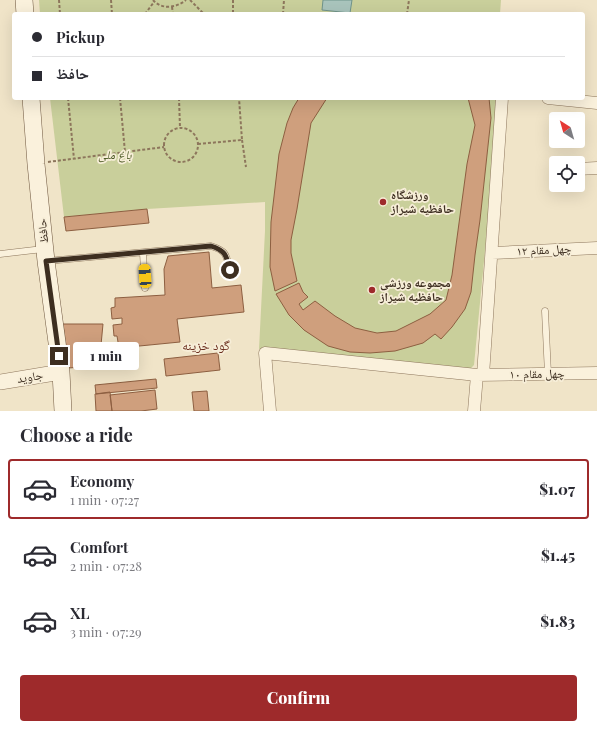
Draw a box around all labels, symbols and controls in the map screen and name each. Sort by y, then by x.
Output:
text: Pickup [56,27,105,47]
text: حافظ [56,63,89,83]
north arrow [549,112,585,148]
map controls [549,112,585,192]
park label: باغ ملی [98,146,132,163]
button: locate [549,156,585,192]
place label: ورزشگاه حافظیه شیراز [390,186,454,216]
marker: ورزشگاه حافظیه شیراز [378,197,388,207]
street label: حافظ [33,217,51,244]
street label: چهل مقام ۱۲ [516,240,572,259]
route start [221,261,239,279]
car [138,264,152,288]
place label: مجموعه ورزشی حافظیه شیراز [379,274,451,304]
marker: مجموعه ورزشی حافظیه شیراز [367,285,377,295]
district label: گود خزینه [182,336,230,354]
callout: 1 min [73,342,139,370]
route end [50,347,68,365]
text: 1 min [90,347,122,364]
street label: چهل مقام ۱۰ [509,365,565,382]
street label: جاوید [16,366,44,386]
text: Choose a ride [20,423,133,447]
icon: car [22,471,58,507]
text: Economy [70,471,134,491]
text: $1.07 [539,479,575,499]
text: 1 min · 07:27 [70,491,139,508]
icon: car [22,537,58,573]
text: Comfort [70,537,128,557]
text: $1.45 [541,545,575,565]
text: 2 min · 07:28 [70,557,142,574]
icon: car [22,603,58,639]
text: XL [70,603,90,623]
text: $1.83 [540,611,575,631]
text: 3 min · 07:29 [70,623,142,640]
button: Confirm [20,675,577,721]

